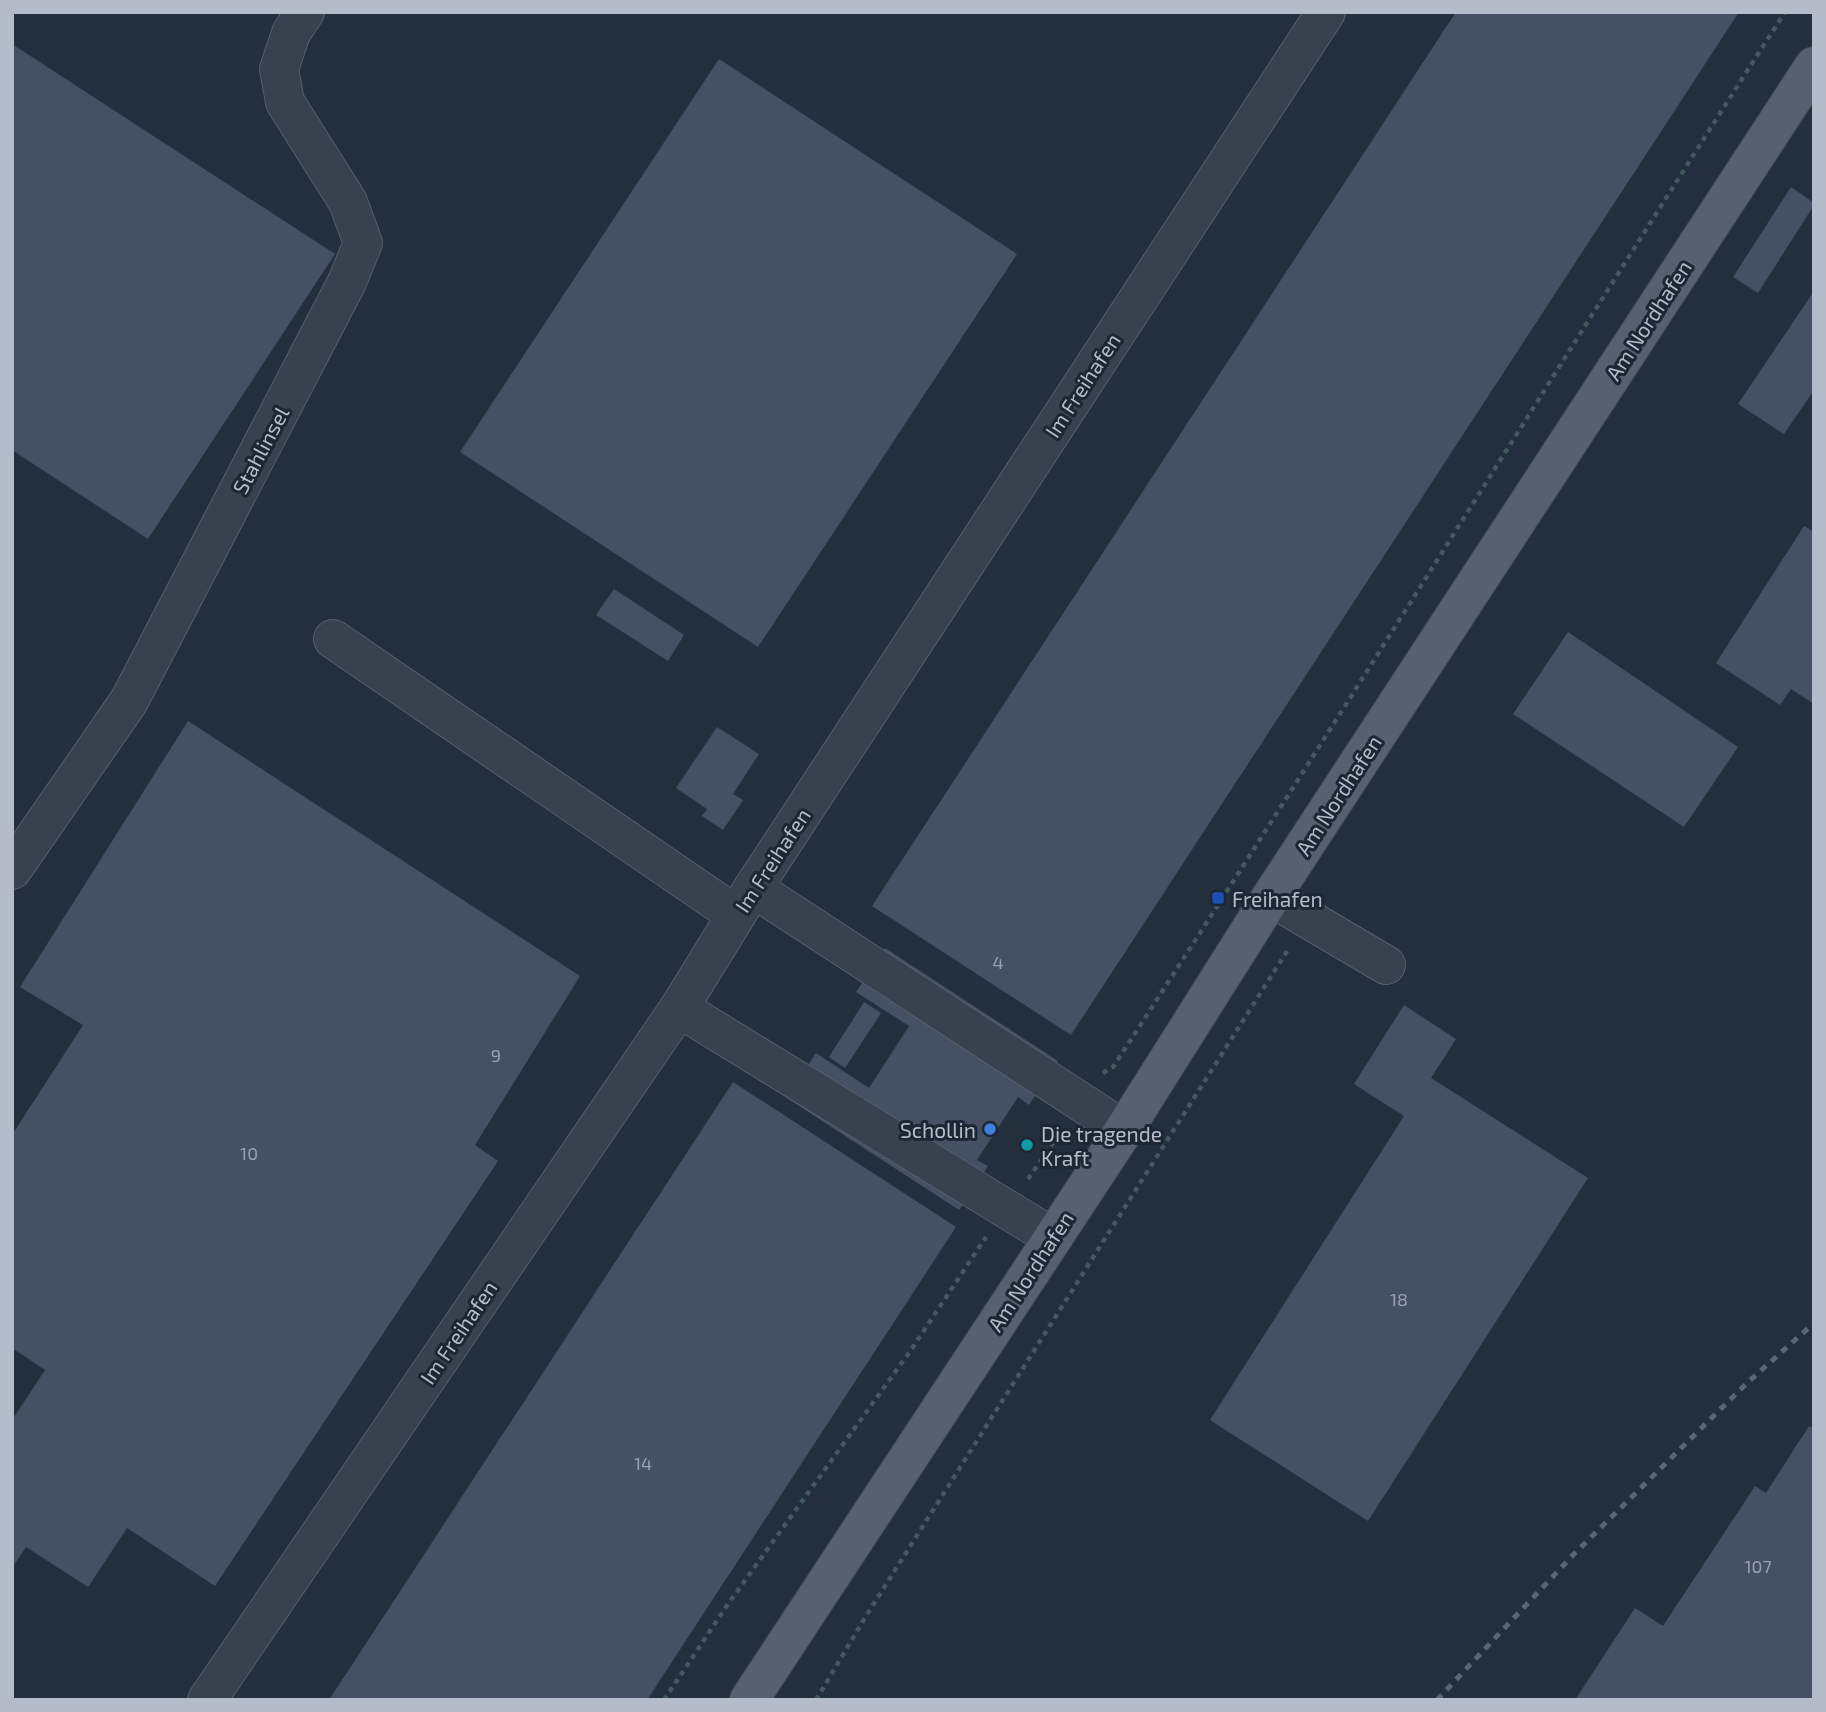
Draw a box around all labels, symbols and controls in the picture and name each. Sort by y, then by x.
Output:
street label: Am Nordhafen [1600,255,1696,385]
street label: Im Freihafen [1039,328,1125,442]
street label: Stahlinsel [227,401,294,498]
street label: Am Nordhafen [1290,730,1386,860]
street label: Im Freihafen [729,803,815,917]
place label: Freihafen [1232,886,1323,911]
marker: Freihafen [1210,890,1226,906]
house number: 4 [992,951,1004,973]
house number: 9 [491,1044,501,1066]
place label: Schollin [900,1117,976,1142]
marker: Schollin [982,1121,998,1137]
place label: Die tragende Kraft [1041,1121,1162,1170]
marker: Die tragende Kraft [1019,1137,1035,1153]
house number: 10 [240,1142,258,1164]
street label: Am Nordhafen [982,1206,1078,1336]
street label: Im Freihafen [414,1276,502,1388]
house number: 18 [1390,1288,1408,1310]
house number: 14 [634,1452,652,1474]
house number: 107 [1744,1555,1772,1577]

